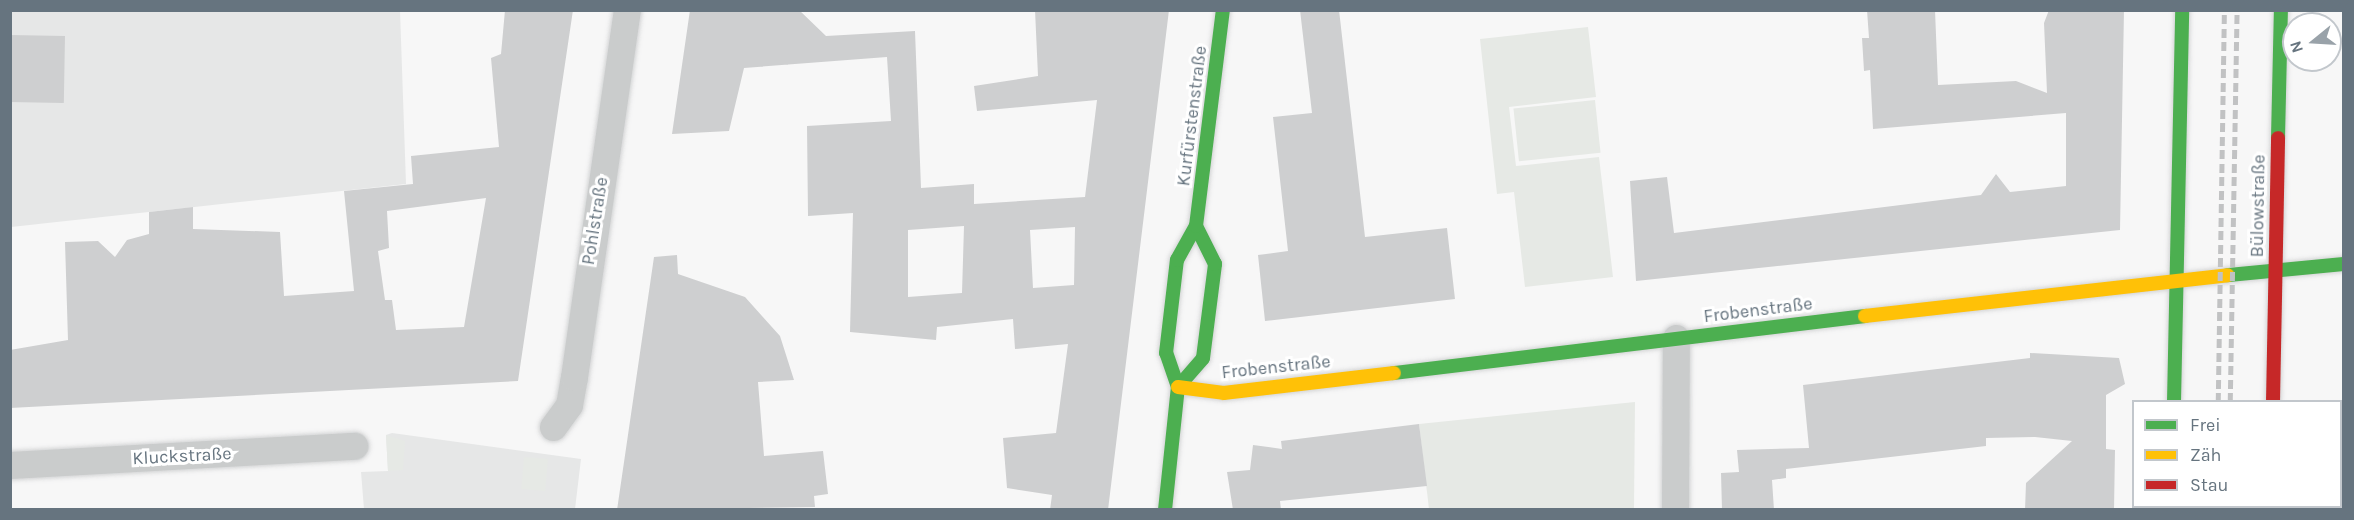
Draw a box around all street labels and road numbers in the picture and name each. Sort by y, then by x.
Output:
street label: Kurfürstenstraße [1173,45,1211,187]
street label: Bülowstraße [2246,154,2270,258]
street label: Pohlstraße [577,176,613,266]
street label: Frobenstraße [1702,293,1814,327]
street label: Frobenstraße [1220,351,1332,383]
street label: Kluckstraße [132,443,232,469]

